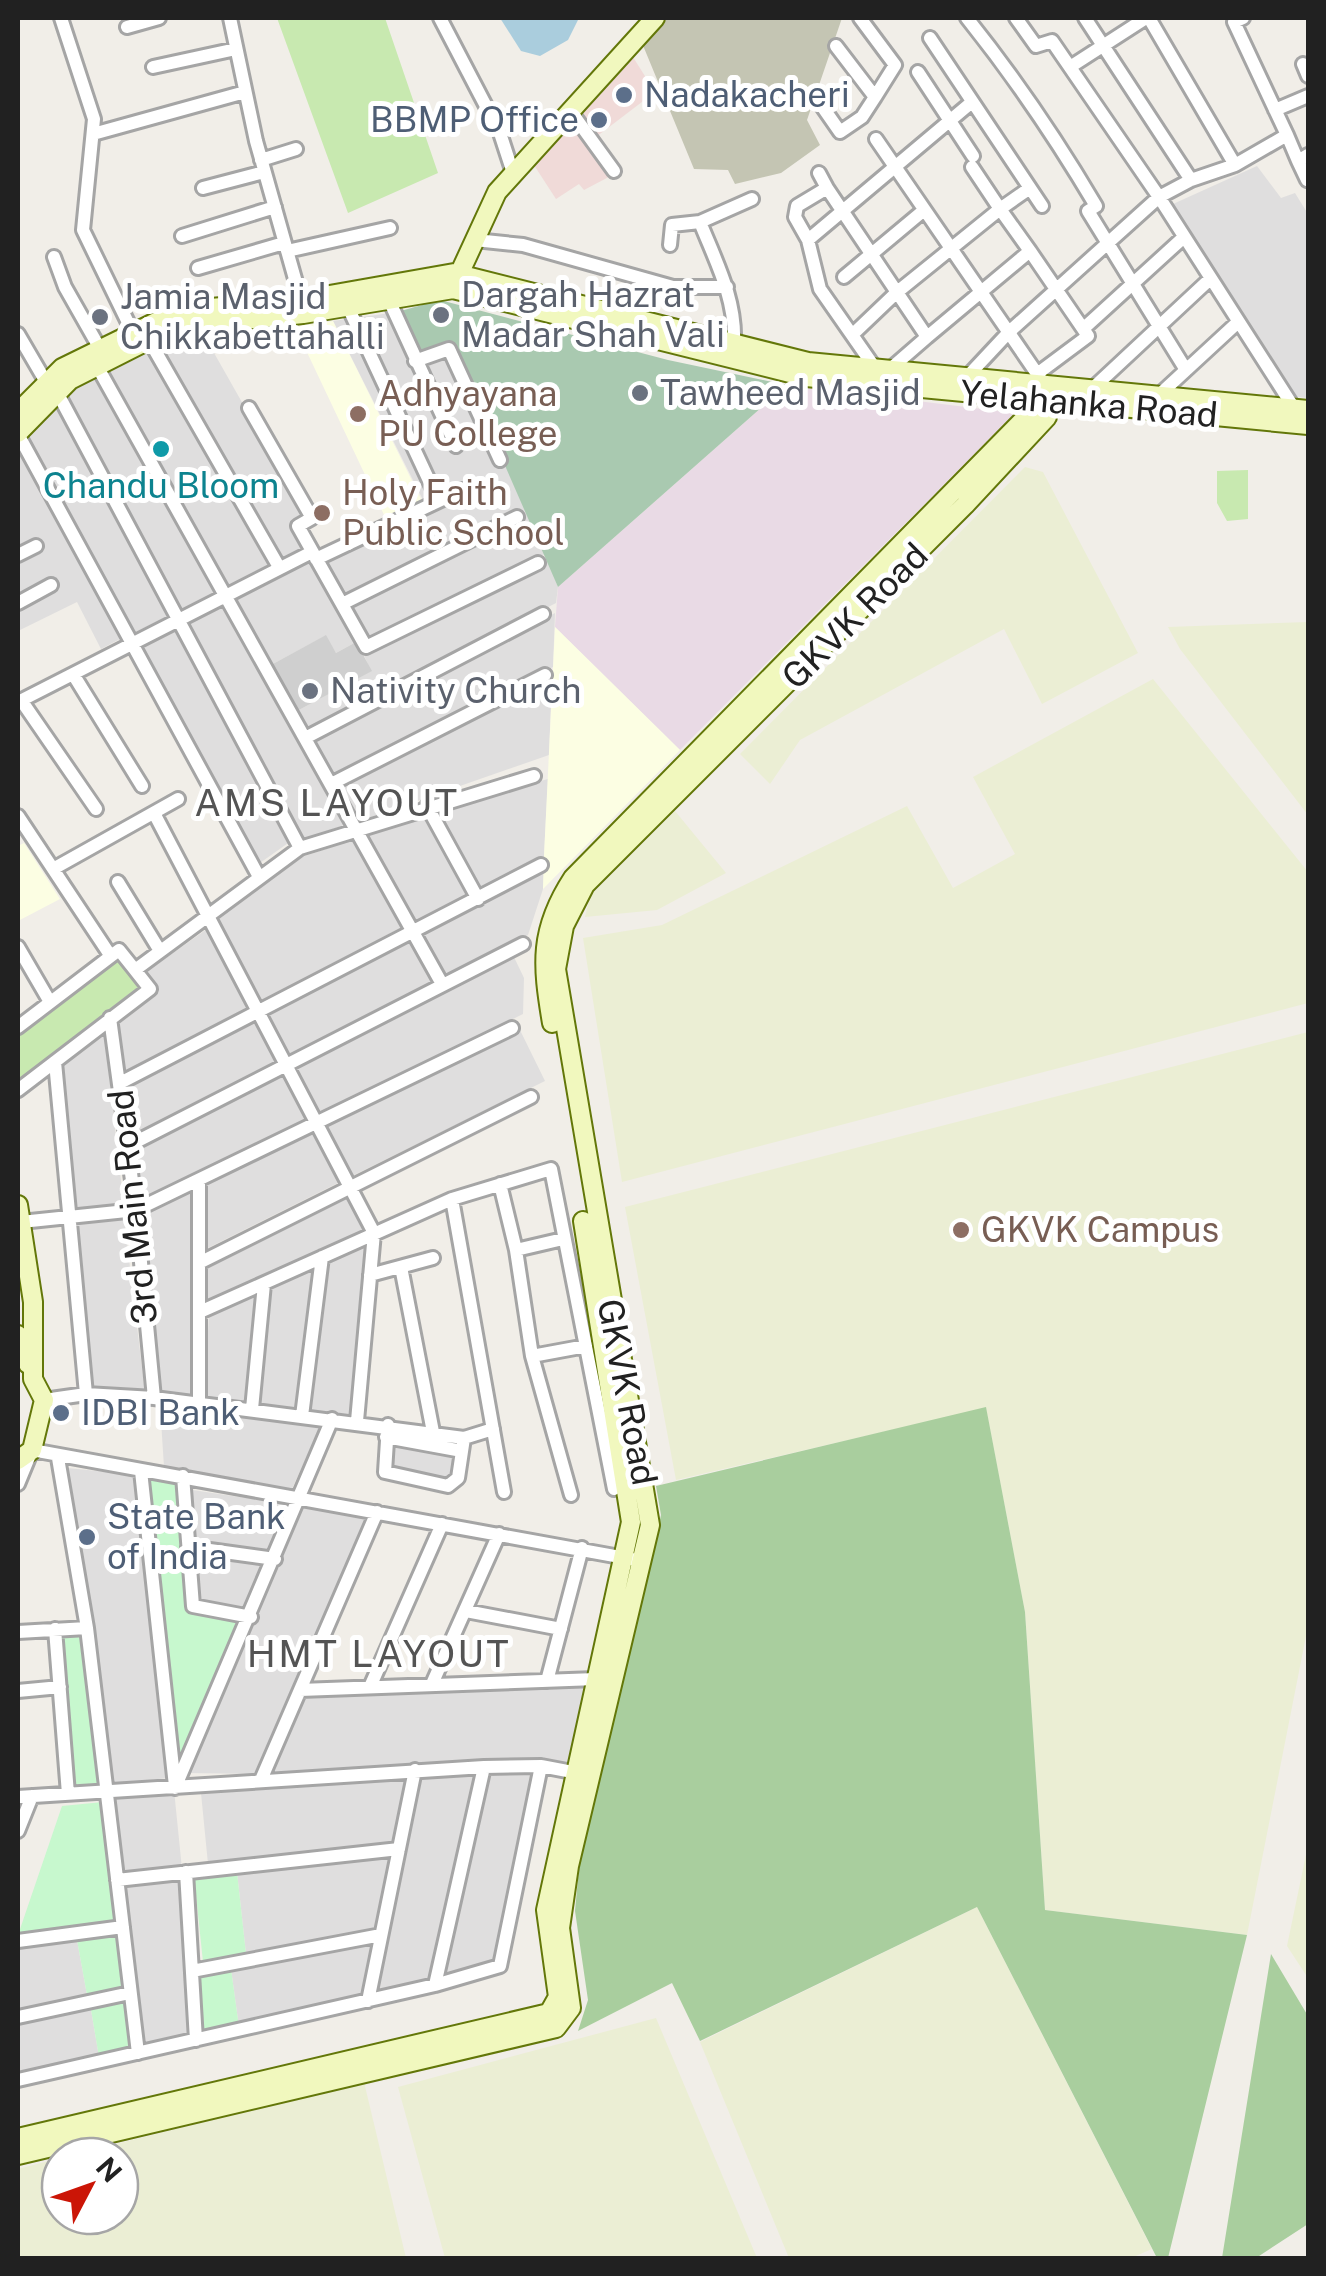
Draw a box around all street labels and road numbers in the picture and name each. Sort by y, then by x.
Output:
street label: Yelahanka Road [959,372,1219,435]
street label: GKVK Road [773,534,936,697]
street label: 3rd Main Road [100,1088,165,1326]
street label: GKVK Road [589,1295,666,1488]

